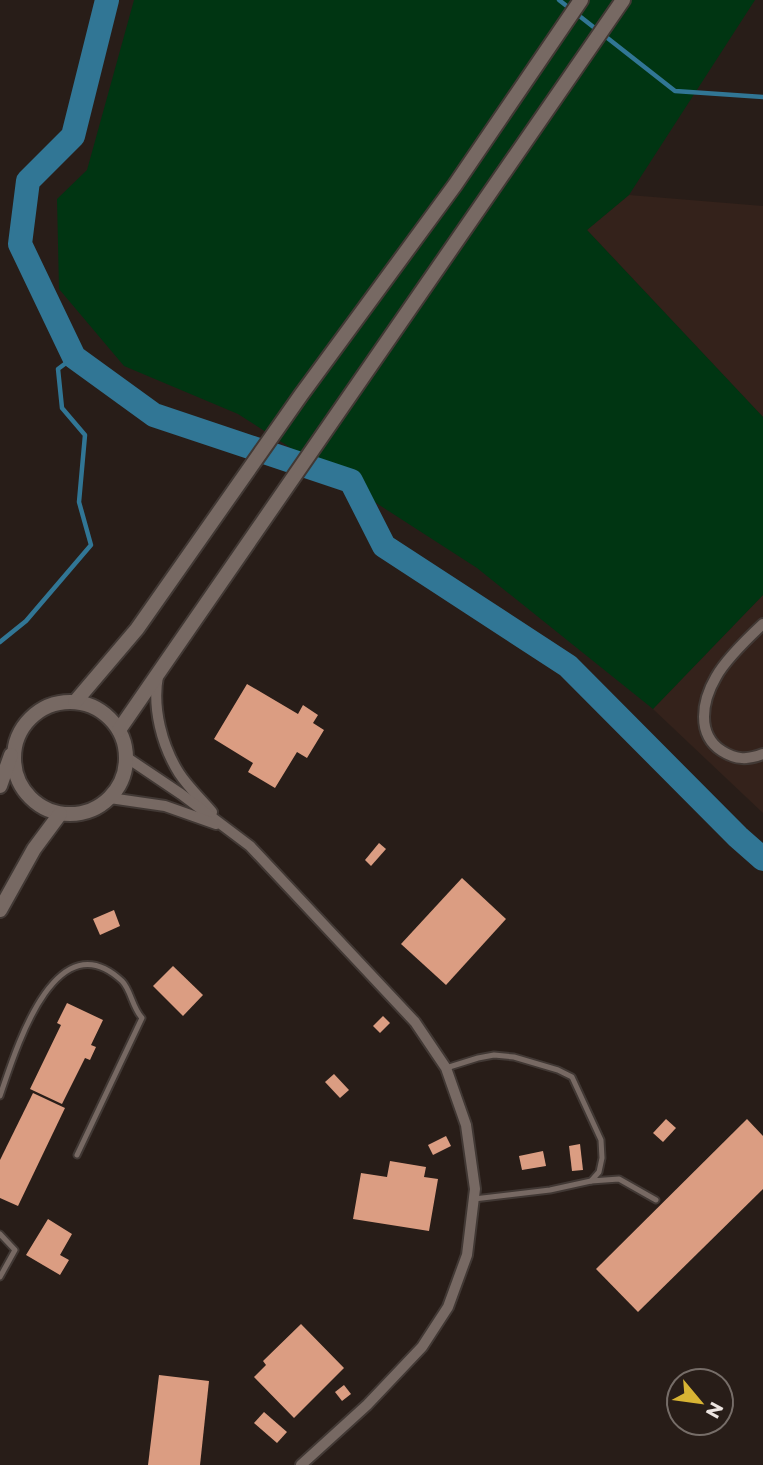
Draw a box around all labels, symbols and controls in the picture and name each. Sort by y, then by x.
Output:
north arrow [665,1367,735,1437]
text: N [701,1398,728,1422]

